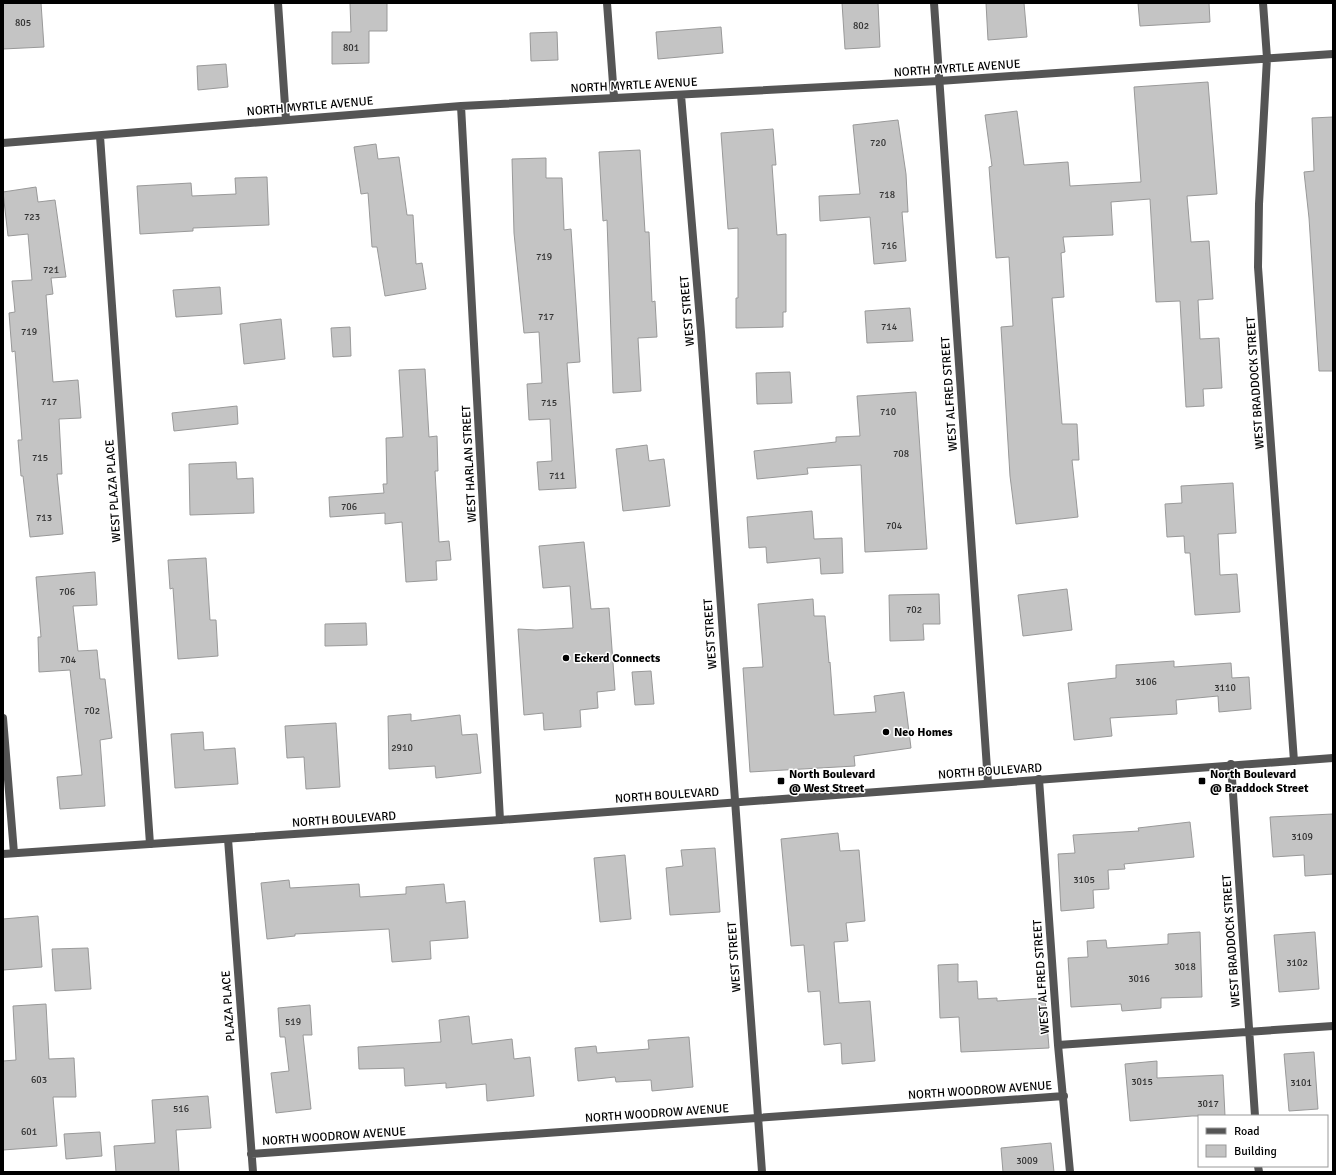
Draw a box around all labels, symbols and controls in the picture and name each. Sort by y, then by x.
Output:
house number: 805 [15,17,31,29]
house number: 802 [853,20,869,32]
house number: 801 [343,42,359,54]
street label: NORTH MYRTLE AVENUE [893,57,1021,80]
street label: NORTH MYRTLE AVENUE [570,75,698,96]
street label: NORTH MYRTLE AVENUE [246,93,374,120]
house number: 720 [870,137,886,149]
house number: 718 [879,189,895,201]
house number: 723 [24,211,40,223]
house number: 716 [881,240,897,252]
house number: 719 [536,251,552,263]
house number: 721 [43,264,59,276]
street label: WEST STREET [677,275,698,347]
house number: 717 [538,311,554,323]
street label: WEST BRADDOCK STREET [1243,316,1268,450]
house number: 714 [881,321,898,333]
house number: 719 [21,326,37,338]
street label: WEST ALFRED STREET [938,336,961,452]
house number: 717 [41,396,57,408]
house number: 715 [541,397,557,409]
street label: WEST HARLAN STREET [459,405,480,523]
house number: 710 [880,406,896,418]
street label: WEST PLAZA PLACE [102,439,125,543]
house number: 708 [893,448,909,460]
house number: 715 [32,452,48,464]
house number: 711 [549,470,565,482]
house number: 706 [341,501,357,513]
house number: 713 [36,512,52,524]
house number: 704 [886,520,903,532]
house number: 706 [59,586,75,598]
street label: WEST STREET [701,598,720,670]
house number: 702 [906,604,922,616]
place label: Eckerd Connects [574,651,661,666]
marker: Eckerd Connects [561,653,571,663]
house number: 704 [60,654,77,666]
house number: 3106 [1135,676,1157,688]
house number: 3110 [1214,682,1236,694]
house number: 702 [84,705,100,717]
place label: Neo Homes [894,725,953,740]
marker: Neo Homes [881,727,891,737]
house number: 2910 [391,742,413,754]
street label: NORTH BOULEVARD [937,760,1043,783]
place label: North Boulevard @ West Street [789,767,876,796]
place label: North Boulevard @ Braddock Street [1210,767,1309,796]
marker: North Boulevard @ West Street [776,776,786,786]
marker: North Boulevard @ Braddock Street [1197,776,1207,786]
street label: NORTH BOULEVARD [614,784,720,807]
street label: NORTH BOULEVARD [291,808,397,831]
house number: 3109 [1291,831,1313,843]
house number: 3105 [1073,874,1095,886]
street label: WEST BRADDOCK STREET [1219,874,1244,1008]
street label: WEST ALFRED STREET [1030,919,1053,1035]
street label: WEST STREET [725,921,744,993]
house number: 3102 [1286,957,1308,969]
house number: 3018 [1174,961,1196,973]
street label: PLAZA PLACE [219,970,238,1042]
house number: 3016 [1128,973,1150,985]
house number: 519 [285,1016,301,1028]
house number: 603 [31,1074,47,1086]
house number: 3015 [1131,1076,1153,1088]
house number: 3101 [1290,1077,1312,1089]
street label: NORTH WOODROW AVENUE [907,1078,1053,1103]
house number: 3017 [1197,1098,1219,1110]
street label: NORTH WOODROW AVENUE [584,1101,730,1126]
house number: 516 [173,1103,189,1115]
legend [1198,1115,1328,1167]
street label: NORTH WOODROW AVENUE [261,1124,407,1149]
text: Road [1234,1124,1260,1139]
house number: 601 [21,1126,37,1138]
text: Building [1234,1144,1277,1159]
house number: 3009 [1016,1155,1038,1167]

